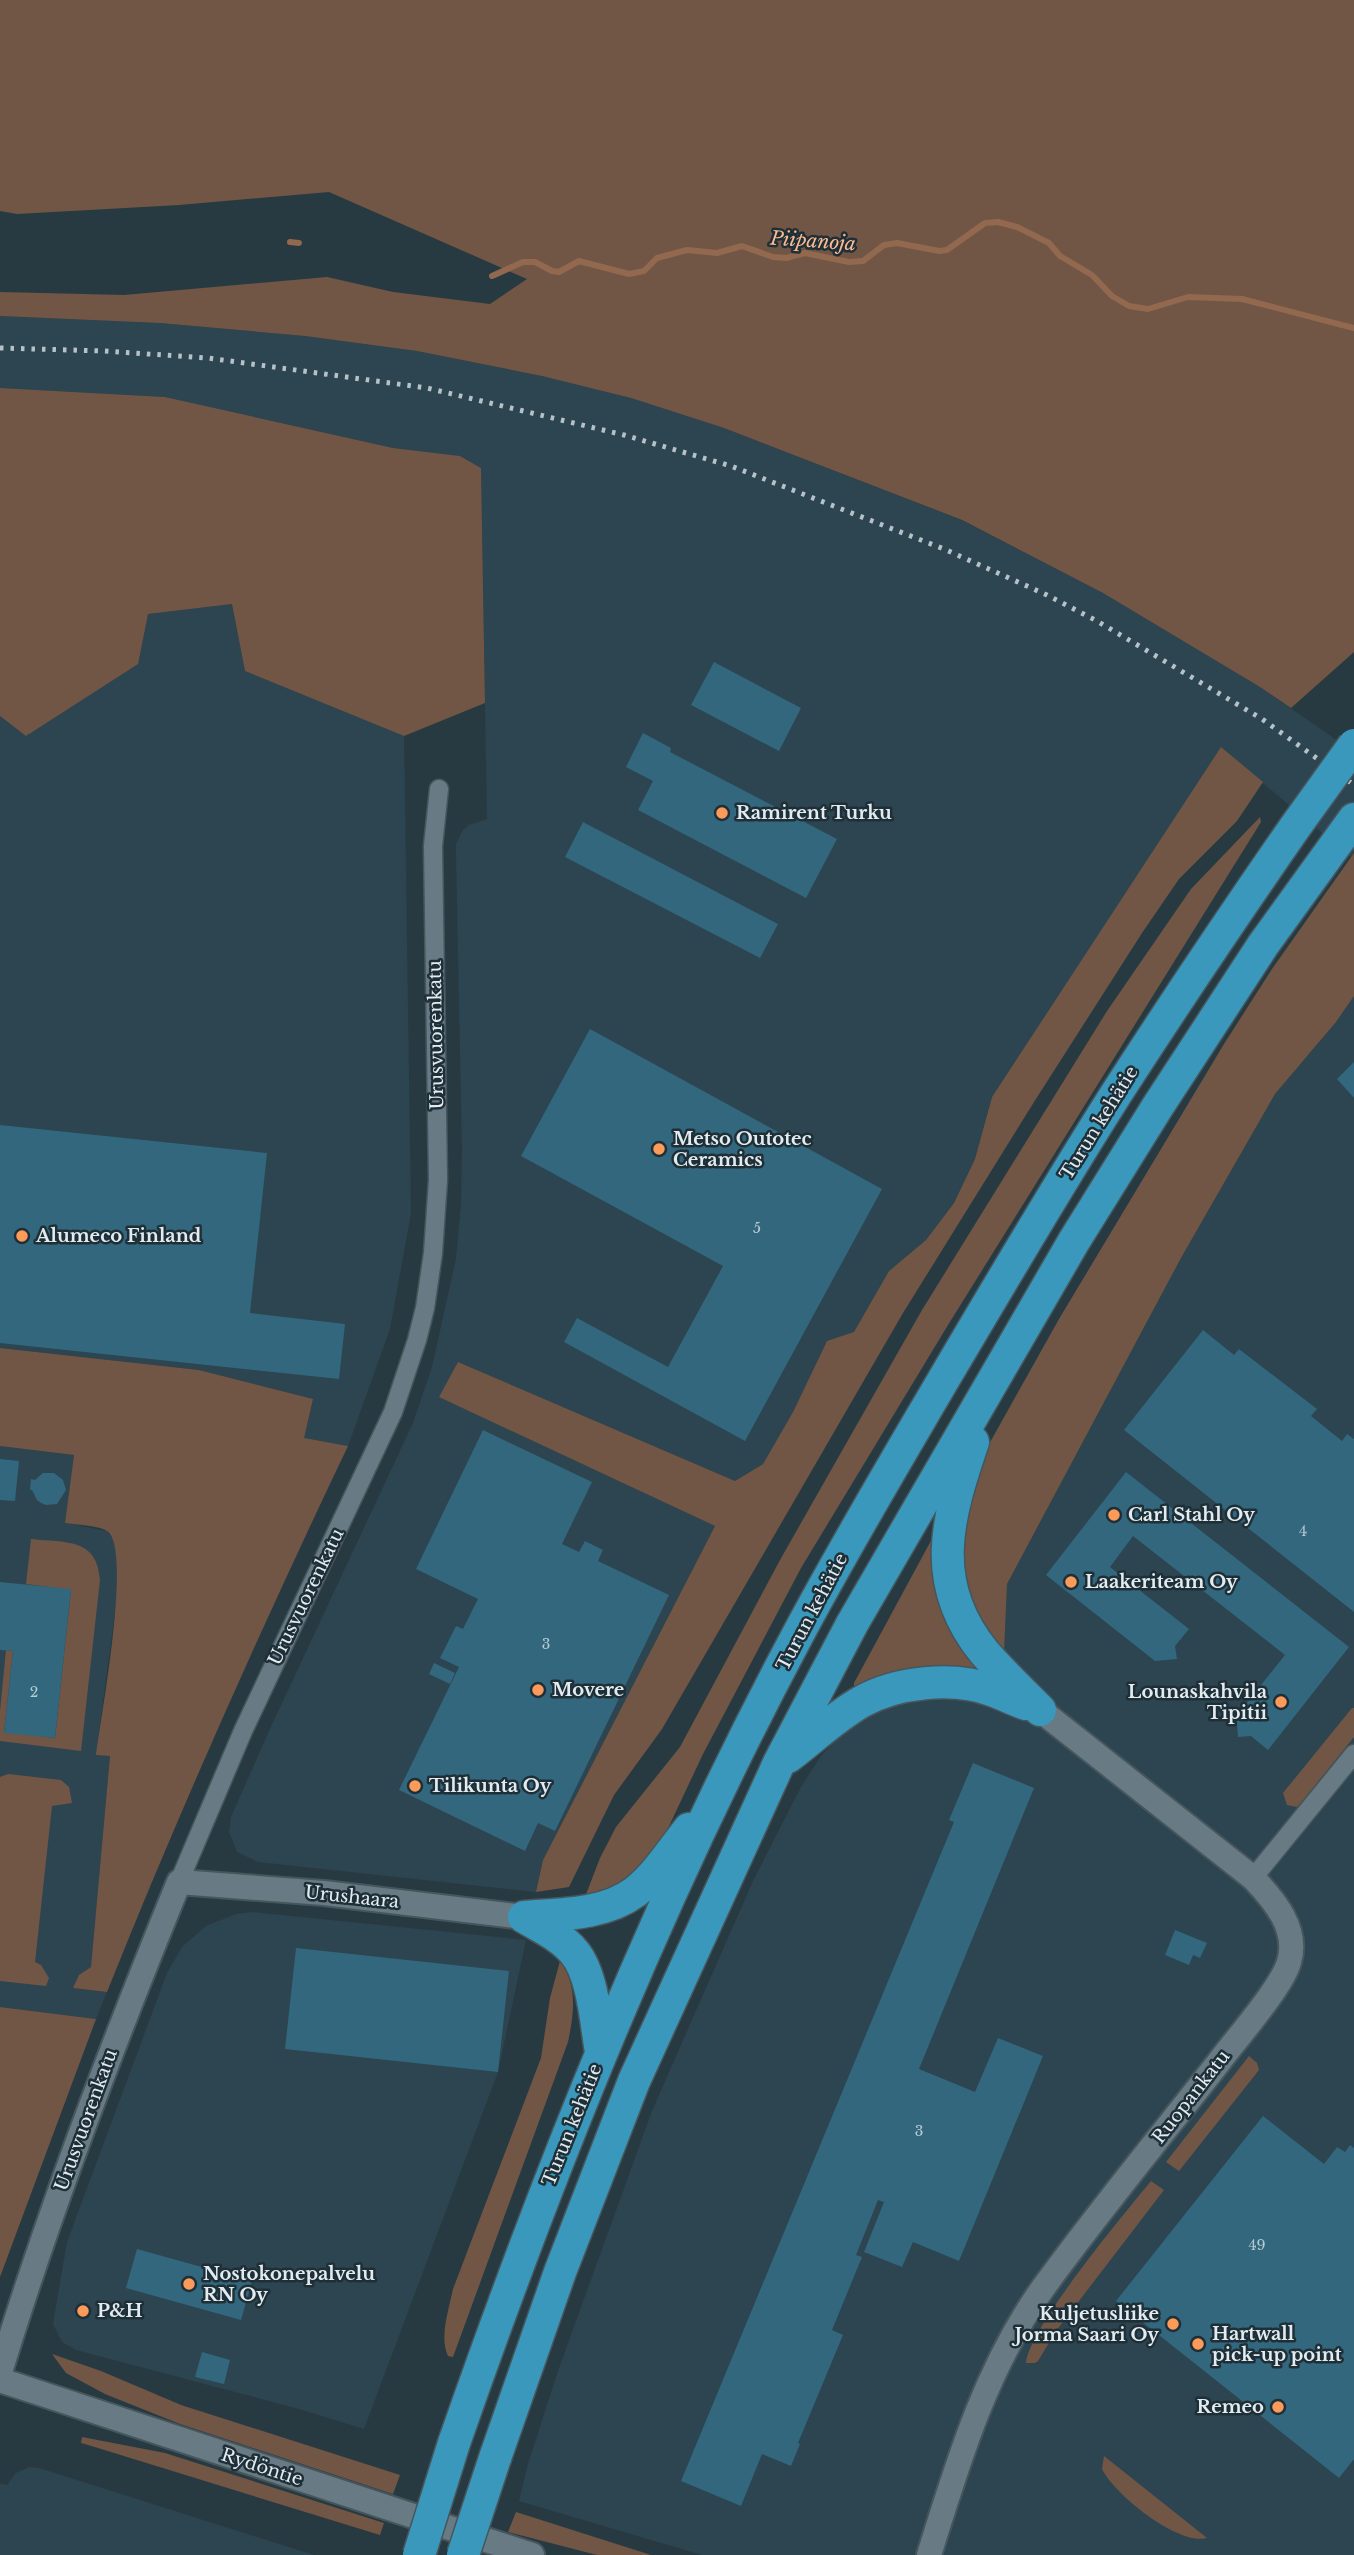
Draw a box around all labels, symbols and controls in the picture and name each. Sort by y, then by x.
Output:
water label: Piipanoja [768,226,857,255]
place label: Ramirent Turku [736,802,892,824]
marker: Ramirent Turku [714,805,730,821]
street label: Urusvuorenkatu [424,960,448,1110]
street label: Turun kehätie [1055,1062,1143,1184]
place label: Metso Outotec Ceramics [673,1128,812,1171]
marker: Metso Outotec Ceramics [651,1141,667,1157]
house number: 5 [753,1219,761,1237]
place label: Alumeco Finland [35,1225,202,1247]
marker: Alumeco Finland [14,1228,30,1244]
place label: Carl Stahl Oy [1128,1504,1255,1526]
marker: Carl Stahl Oy [1106,1507,1122,1523]
house number: 4 [1299,1522,1307,1540]
street label: Urusvuorenkatu [263,1525,349,1669]
street label: Turun kehätie [772,1549,852,1675]
place label: Laakeriteam Oy [1085,1571,1238,1593]
marker: Laakeriteam Oy [1063,1574,1079,1590]
house number: 3 [542,1635,550,1653]
place label: Movere [552,1679,624,1701]
place label: Lounaskahvila Tipitii [1128,1681,1268,1724]
marker: Movere [530,1682,546,1698]
house number: 2 [30,1683,38,1701]
marker: Lounaskahvila Tipitii [1273,1694,1289,1710]
place label: Tilikunta Oy [429,1775,552,1797]
marker: Tilikunta Oy [407,1778,423,1794]
street label: Urushaara [304,1881,400,1913]
street label: Urusvuorenkatu [50,2046,122,2194]
street label: Ruopankatu [1148,2046,1234,2148]
street label: Turun kehätie [537,2061,607,2189]
house number: 3 [915,2122,923,2140]
house number: 49 [1248,2236,1266,2254]
place label: Nostokonepalvelu RN Oy [203,2263,375,2306]
marker: Nostokonepalvelu RN Oy [181,2276,197,2292]
place label: P&H [97,2300,143,2322]
marker: P&H [75,2303,91,2319]
place label: Kuljetusliike Jorma Saari Oy [1011,2303,1159,2346]
marker: Kuljetusliike Jorma Saari Oy [1165,2316,1181,2332]
place label: Hartwall pick-up point [1212,2323,1342,2366]
marker: Hartwall pick-up point [1190,2336,1206,2352]
place label: Remeo [1197,2396,1264,2418]
marker: Remeo [1270,2399,1286,2415]
street label: Rydöntie [219,2444,305,2490]

